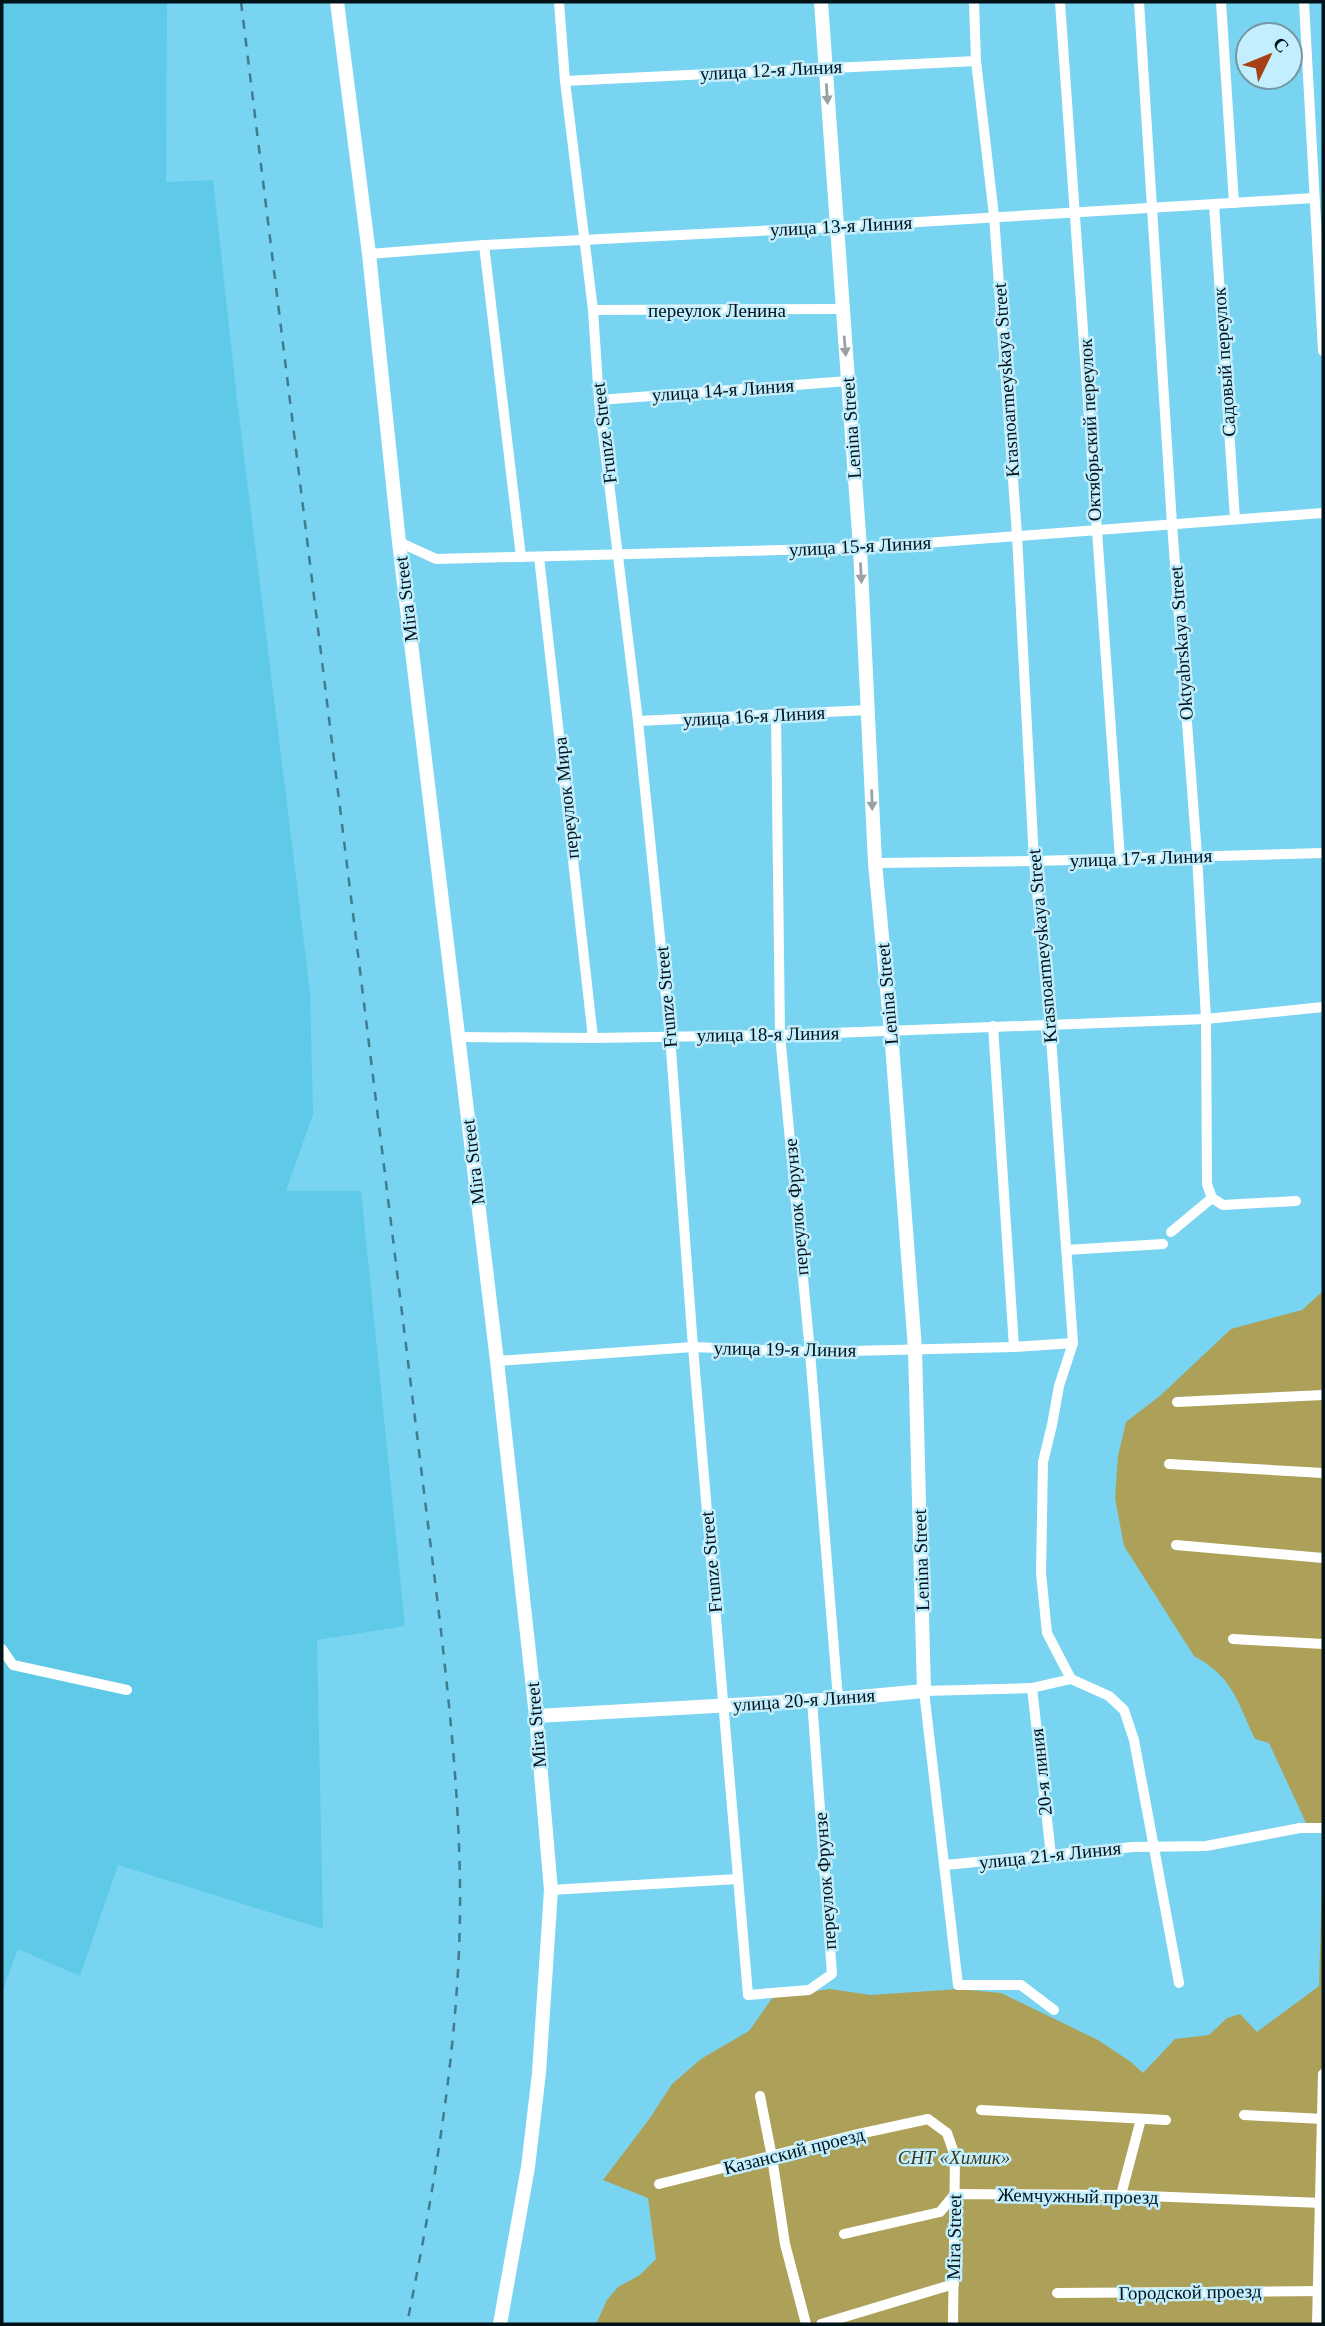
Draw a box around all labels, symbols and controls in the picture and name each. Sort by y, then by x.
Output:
north arrow [1234,21,1304,91]
text: С [1269,33,1293,57]
street label: улица 12-я Линия [699,56,843,84]
one-way arrow [821,84,832,106]
street label: улица 13-я Линия [769,212,913,240]
street label: Krasnoarmeyskaya Street [989,281,1023,478]
street label: Садовый переулок [1208,286,1240,437]
street label: переулок Ленина [648,300,786,321]
one-way arrow [840,335,851,357]
street label: Октябрьский переулок [1075,337,1105,522]
street label: улица 14-я Линия [651,375,795,405]
street label: Lenina Street [837,376,865,480]
street label: Frunze Street [587,380,621,485]
street label: улица 15-я Линия [788,532,932,560]
street label: Mira Street [390,554,422,643]
one-way arrow [856,562,867,584]
street label: Oktyabrskaya Street [1165,564,1197,721]
street label: улица 16-я Линия [682,702,826,730]
street label: переулок Мира [549,735,583,860]
one-way arrow [867,789,878,811]
street label: улица 17-я Линия [1069,845,1213,871]
street label: Krasnoarmeyskaya Street [1023,847,1061,1044]
street label: Lenina Street [872,942,902,1046]
street label: Frunze Street [651,945,681,1049]
street label: улица 18-я Линия [697,1022,840,1046]
street label: Mira Street [457,1117,489,1206]
street label: переулок Фрунзе [780,1138,812,1276]
street label: улица 19-я Линия [714,1337,857,1361]
street label: Lenina Street [909,1508,933,1611]
street label: Frunze Street [696,1510,726,1614]
street label: Mira Street [522,1681,550,1769]
street label: улица 20-я Линия [732,1685,876,1715]
street label: 20-я линия [1026,1727,1056,1817]
street label: переулок Фрунзе [810,1812,840,1950]
street label: улица 21-я Линия [978,1837,1122,1873]
street label: Казанский проезд [721,2123,867,2179]
park label: СНТ «Химик» [898,2147,1010,2168]
street label: Жемчужный проезд [997,2184,1159,2208]
street label: Mira Street [943,2193,965,2280]
street label: Городской проезд [1118,2280,1262,2304]

